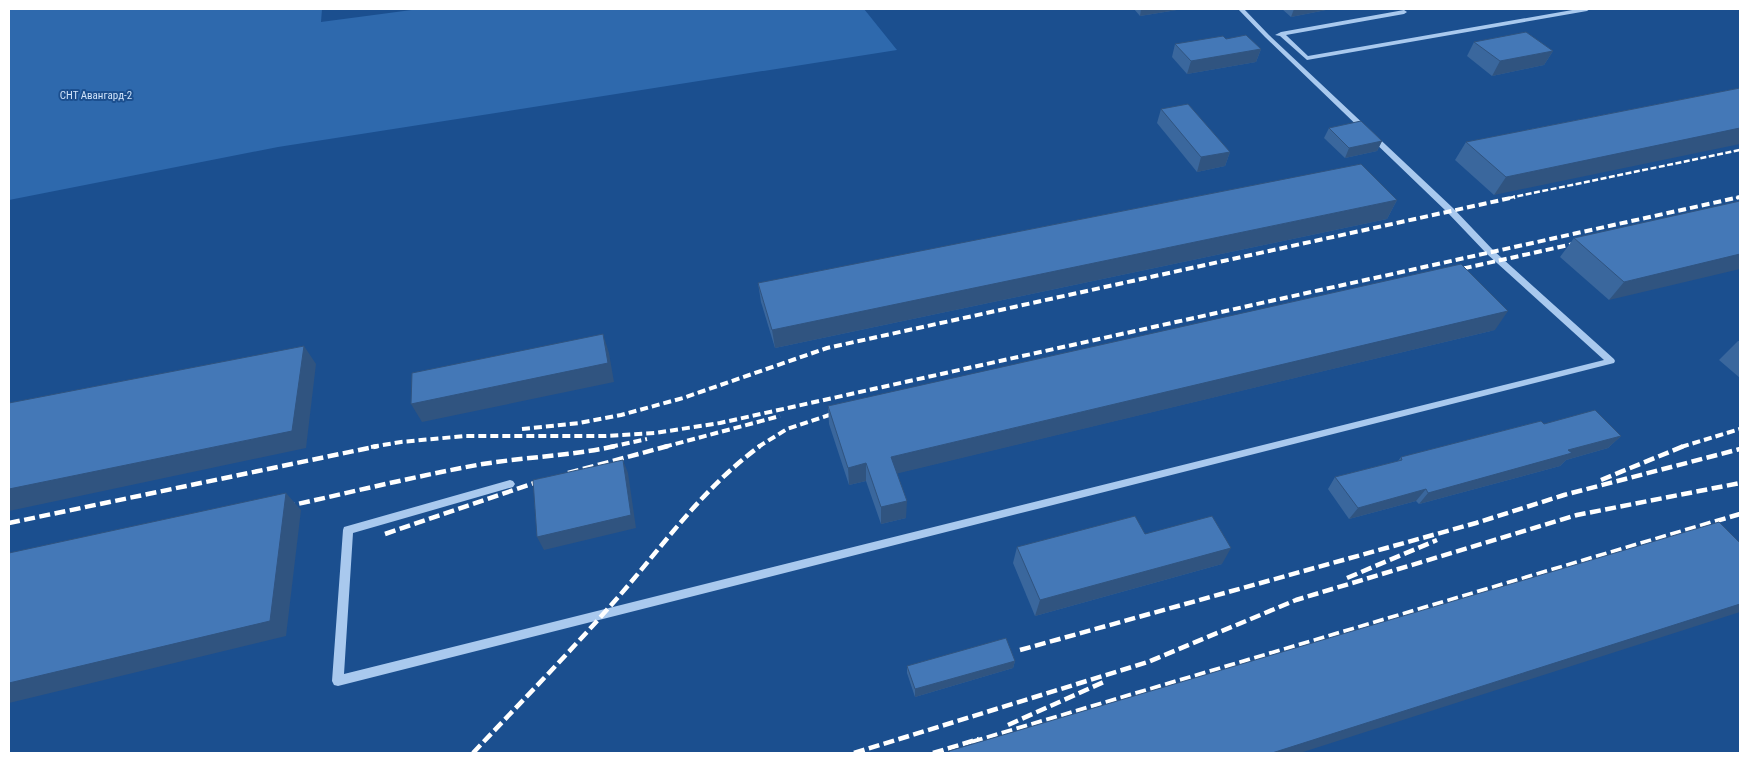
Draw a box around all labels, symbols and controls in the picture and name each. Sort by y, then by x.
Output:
park label: СНТ Авангард-2 [60,89,132,102]

